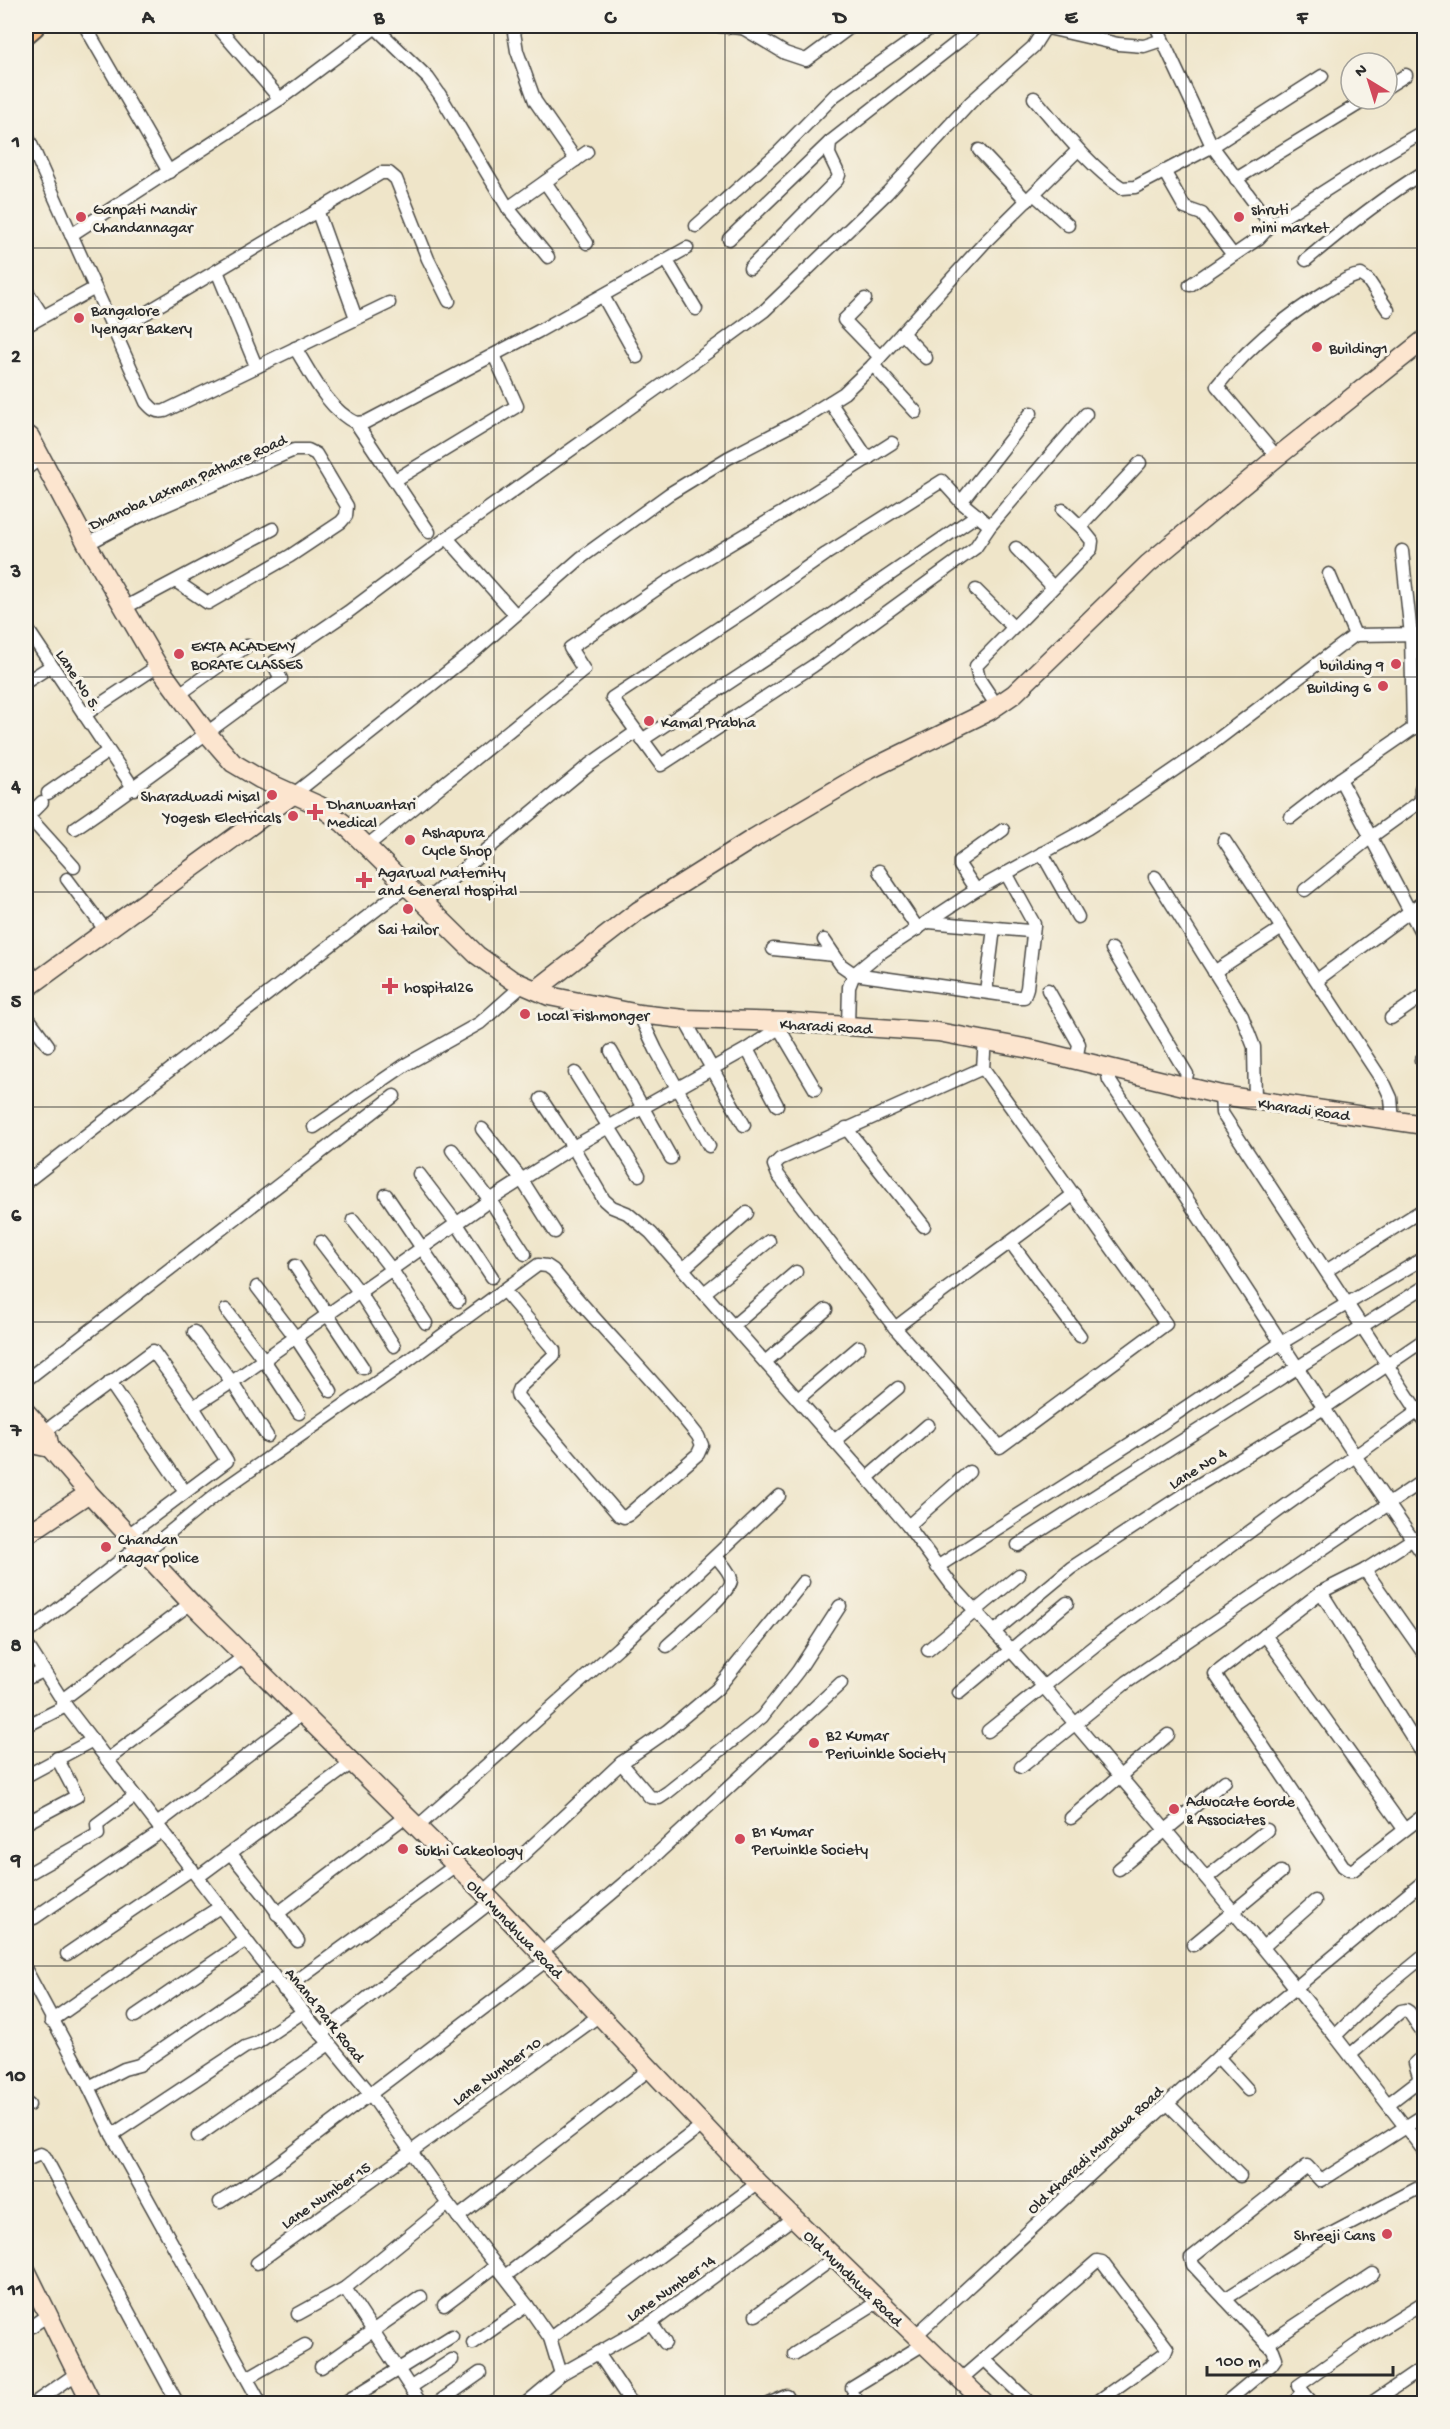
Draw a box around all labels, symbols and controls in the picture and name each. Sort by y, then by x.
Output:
text: A [141,8,156,31]
text: B [373,8,385,31]
text: C [604,8,618,31]
text: D [831,8,847,31]
text: E [1065,8,1079,31]
text: F [1296,8,1309,31]
north arrow [1339,51,1399,111]
text: N [1352,61,1372,83]
text: 1 [11,132,20,155]
place label: Ganpati Mandir Chandannagar [93,202,198,239]
place label: shruti mini market [1251,202,1330,239]
marker: Ganpati Mandir Chandannagar [74,210,88,224]
marker: shruti mini market [1232,210,1246,224]
place label: Bangalore Iyengar Bakery [90,303,192,340]
marker: Bangalore Iyengar Bakery [72,311,86,325]
marker: Building1 [1310,340,1324,354]
place label: Building1 [1328,341,1388,360]
text: 2 [11,347,21,370]
street label: Dhanoba Laxman Pathare Road [86,431,292,537]
text: 3 [10,562,21,585]
place label: EKTA ACADEMY BORATE CLASSES [190,639,303,676]
street label: Lane No 5. [50,647,104,717]
marker: EKTA ACADEMY BORATE CLASSES [172,647,186,661]
marker: building 9 [1389,657,1403,671]
place label: building 9 [1320,658,1384,677]
marker: Building 6 [1376,679,1390,693]
place label: Building 6 [1306,680,1372,699]
marker: Kamal Prabha [642,714,656,728]
place label: Kamal Prabha [661,715,757,734]
text: 4 [10,777,21,800]
marker: Sharadwadi Misal [265,788,279,802]
place label: Sharadwadi Misal [140,789,260,808]
place label: Dhanwantari Medical [326,797,416,834]
marker: Dhanwantari Medical [308,805,322,819]
marker: Yogesh Electricals [286,809,300,823]
place label: Yogesh Electricals [161,810,282,829]
place label: Ashapura Cycle Shop [422,825,492,862]
marker: Ashapura Cycle Shop [403,833,417,847]
place label: Agarwal Maternity and General Hospital [378,865,517,902]
marker: Agarwal Maternity and General Hospital [355,871,373,889]
marker: Sai tailor [401,902,415,916]
place label: Sai tailor [378,922,439,941]
marker: hospital26 [381,977,399,995]
place label: hospital26 [404,980,474,999]
text: 5 [11,992,22,1015]
marker: Local Fishmonger [518,1007,532,1021]
place label: Local Fishmonger [537,1008,651,1027]
street label: Kharadi Road [779,1017,874,1040]
street label: Kharadi Road [1256,1096,1352,1128]
text: 6 [11,1206,22,1229]
text: 7 [10,1421,23,1444]
street label: Lane No 4 [1166,1445,1232,1495]
place label: Chandan nagar police [118,1532,200,1569]
marker: Chandan nagar police [99,1540,113,1554]
text: 8 [11,1636,22,1659]
place label: B2 Kumar Periwinkle Society [825,1728,946,1765]
marker: B2 Kumar Periwinkle Society [807,1736,821,1750]
place label: Advocate Gorde & Associates [1186,1794,1296,1831]
marker: Advocate Gorde & Associates [1167,1802,1181,1816]
place label: B1 Kumar Perwinkle Society [751,1824,868,1861]
marker: B1 Kumar Perwinkle Society [733,1832,747,1846]
marker: Sukhi Cakeology [396,1842,410,1856]
place label: Sukhi Cakeology [415,1843,523,1862]
text: 9 [10,1851,21,1874]
street label: Old Mundhwa Road [461,1877,567,1985]
street label: Anand Park Road [279,1965,368,2068]
street label: Lane Number 10 [450,2034,546,2111]
text: 10 [5,2066,26,2089]
street label: Old Kharadi Mundwa Road [1024,2082,1170,2220]
street label: Lane Number 15 [279,2159,375,2235]
street label: Old Mundhwa Road [798,2227,906,2333]
marker: Shreeji Cans [1380,2227,1394,2241]
place label: Shreeji Cans [1294,2228,1376,2247]
street label: Lane Number 14 [624,2252,720,2327]
text: 11 [7,2280,24,2303]
scale bar [1207,2339,1393,2377]
text: 100 m [1215,2352,1261,2373]

